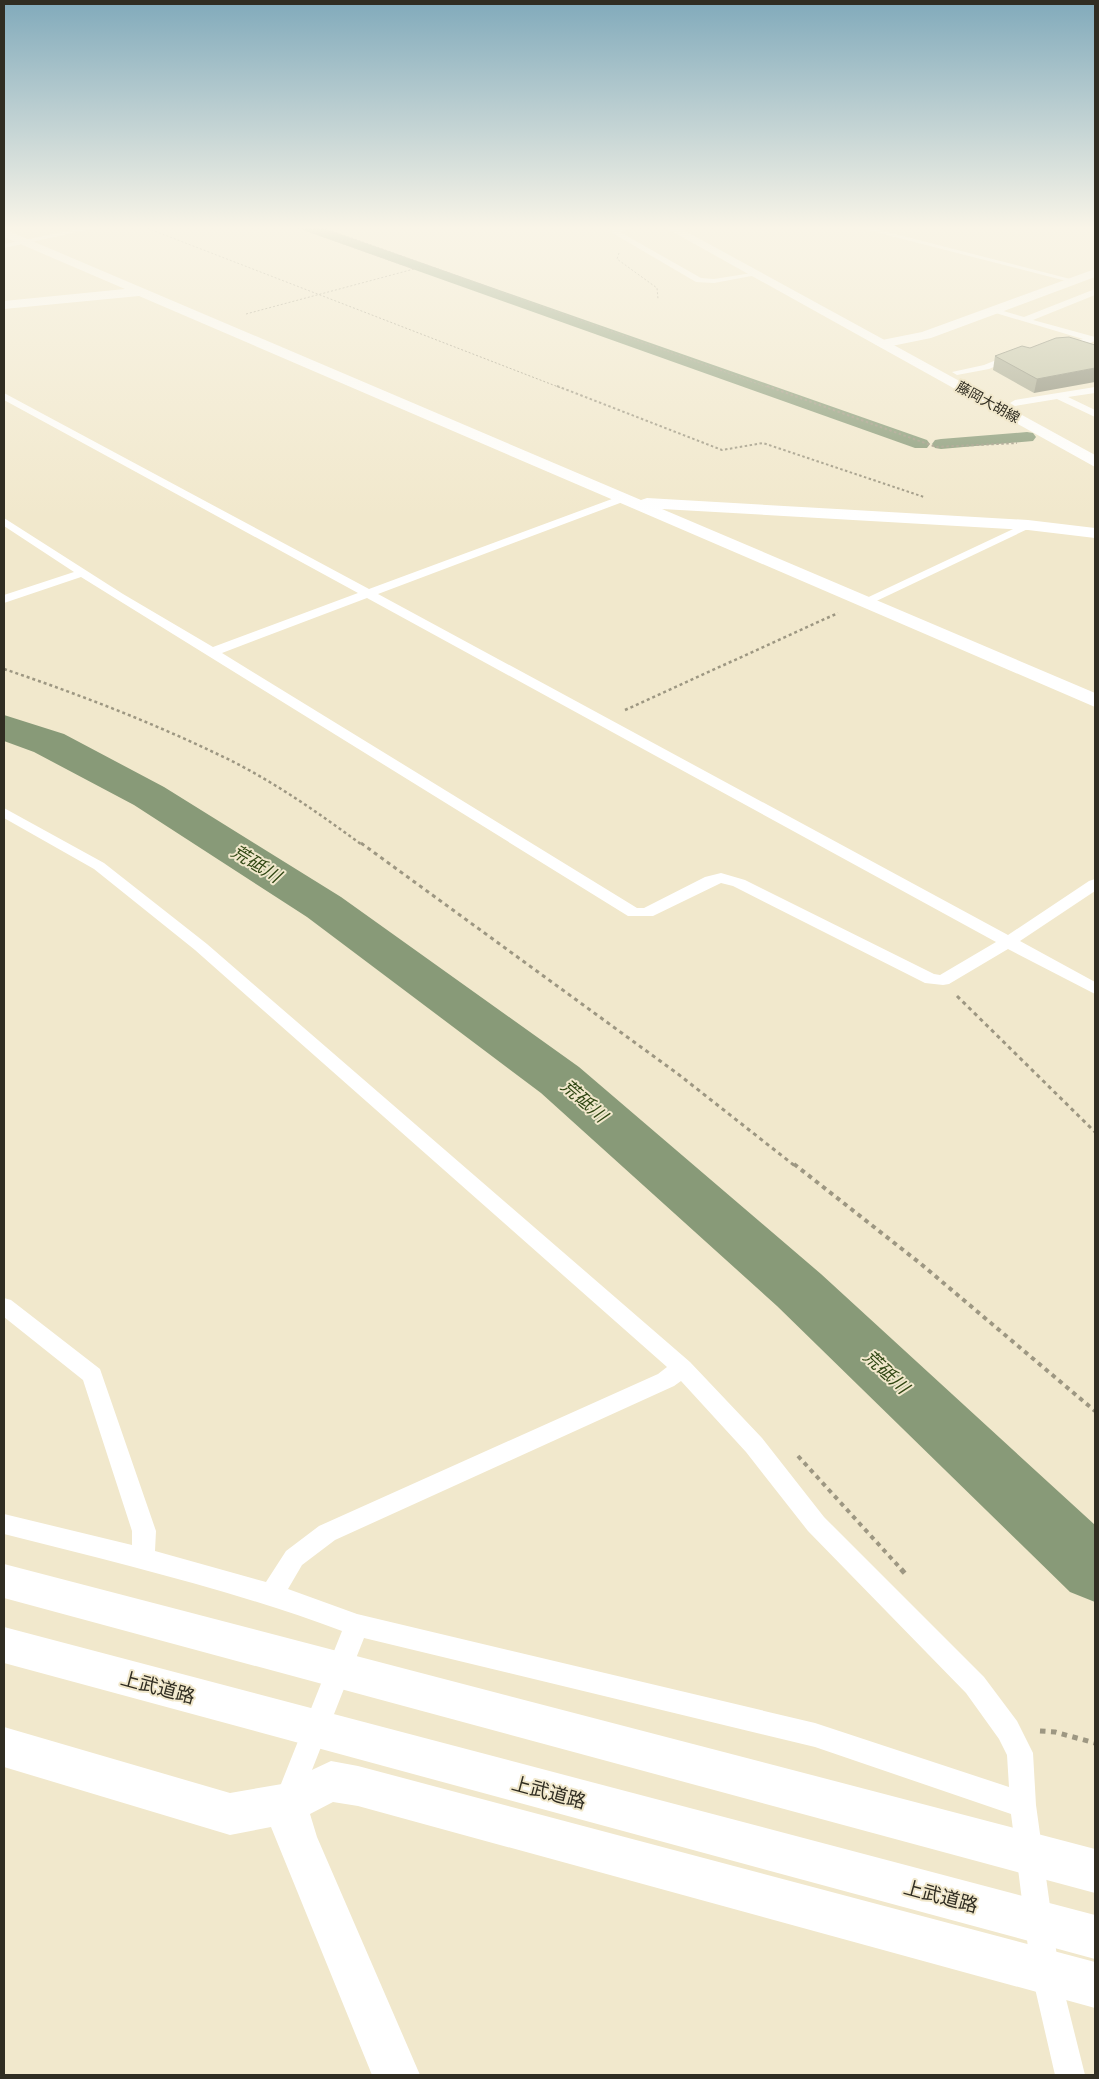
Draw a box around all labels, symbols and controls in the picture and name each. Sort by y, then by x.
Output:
street label: 藤岡大胡線 [953,377,1023,428]
water label: 荒砥川 [227,840,287,890]
water label: 荒砥川 [556,1074,614,1129]
water label: 荒砥川 [858,1345,915,1401]
street label: 上武道路 [118,1666,198,1710]
street label: 上武道路 [509,1771,589,1815]
street label: 上武道路 [901,1875,981,1919]

